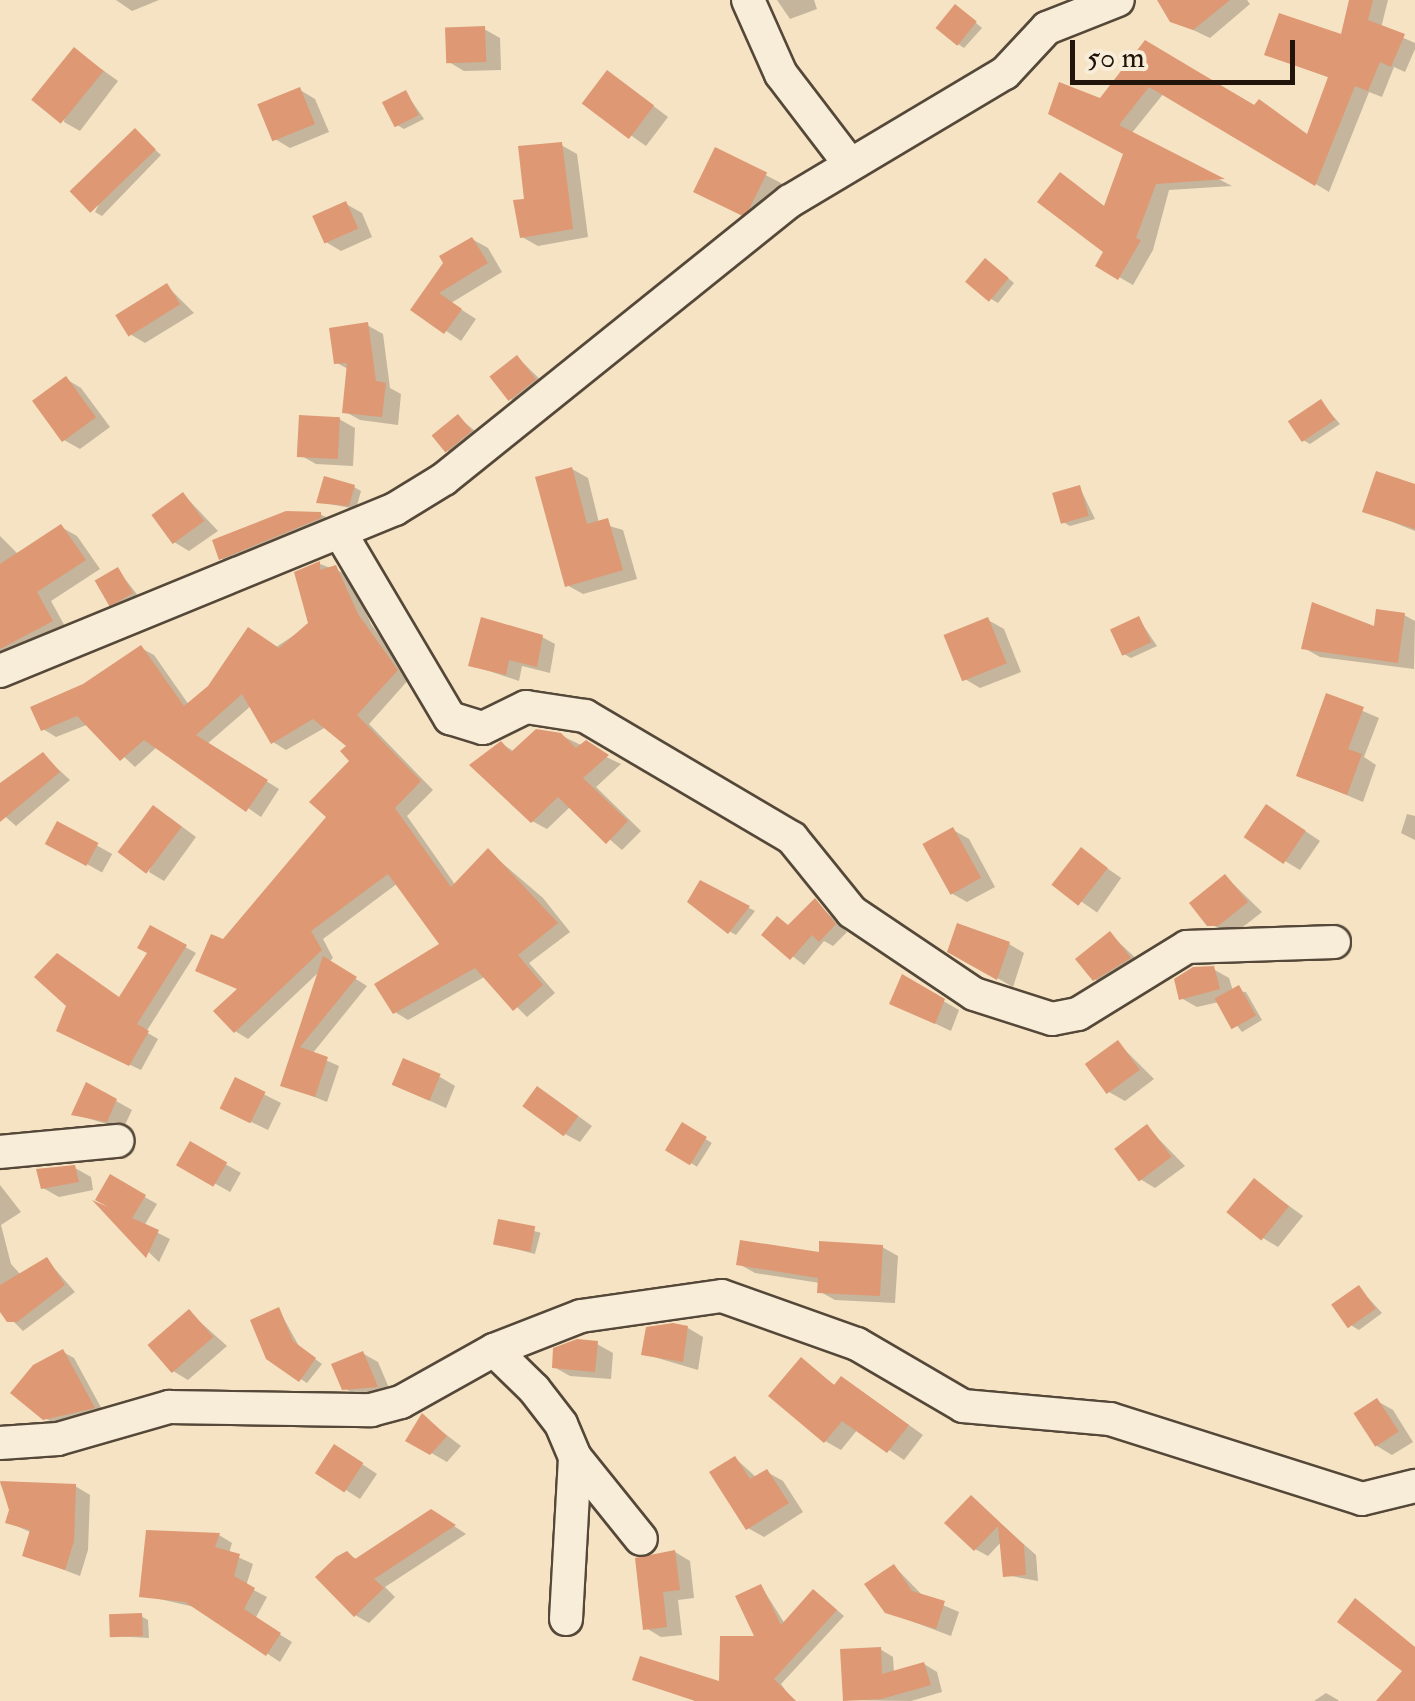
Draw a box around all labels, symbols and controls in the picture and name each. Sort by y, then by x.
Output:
scale bar [1075,20,1300,82]
text: 50 m [1087,39,1145,76]

